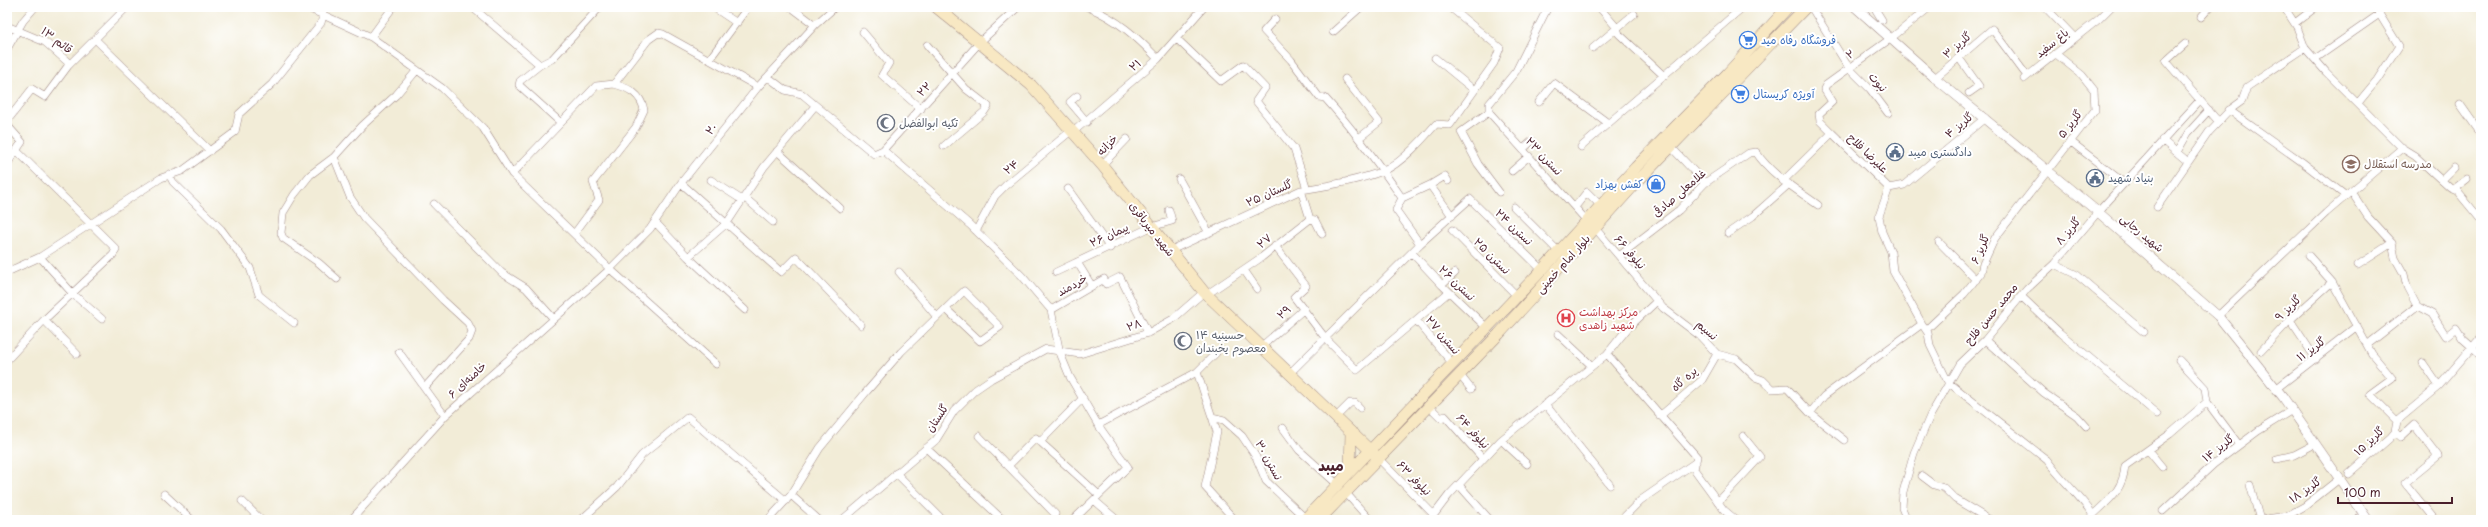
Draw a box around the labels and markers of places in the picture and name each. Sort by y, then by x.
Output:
supermarket icon: فروشگاه رفاه مید [1738,30,1758,50]
place label: فروشگاه رفاه مید [1761,31,1836,48]
supermarket icon: آویژه کریستال [1730,84,1750,104]
place label: آویژه کریستال [1753,85,1816,102]
mosque icon: تکیه ابوالفضل [876,113,896,133]
place label: تکیه ابوالفضل [899,114,959,131]
public building icon: دادگستری میبد [1885,142,1905,162]
place label: دادگستری میبد [1908,143,1972,160]
school or university icon: مدرسه استقلال [2341,154,2361,174]
place label: مدرسه استقلال [2364,155,2432,172]
public building icon: بنیاد شهید [2085,168,2105,188]
place label: بنیاد شهید [2108,169,2153,186]
shop icon: کفش بهزاد [1646,174,1666,194]
place label: کفش بهزاد [1595,175,1643,192]
place label: مرکز بهداشت شهید زاهدی [1579,303,1638,333]
hospital icon: مرکز بهداشت شهید زاهدی [1556,308,1576,328]
place label: حسینیه ۱۴ معصوم یخبندان [1196,326,1266,357]
mosque icon: حسینیه ۱۴ معصوم یخبندان [1173,331,1193,351]

